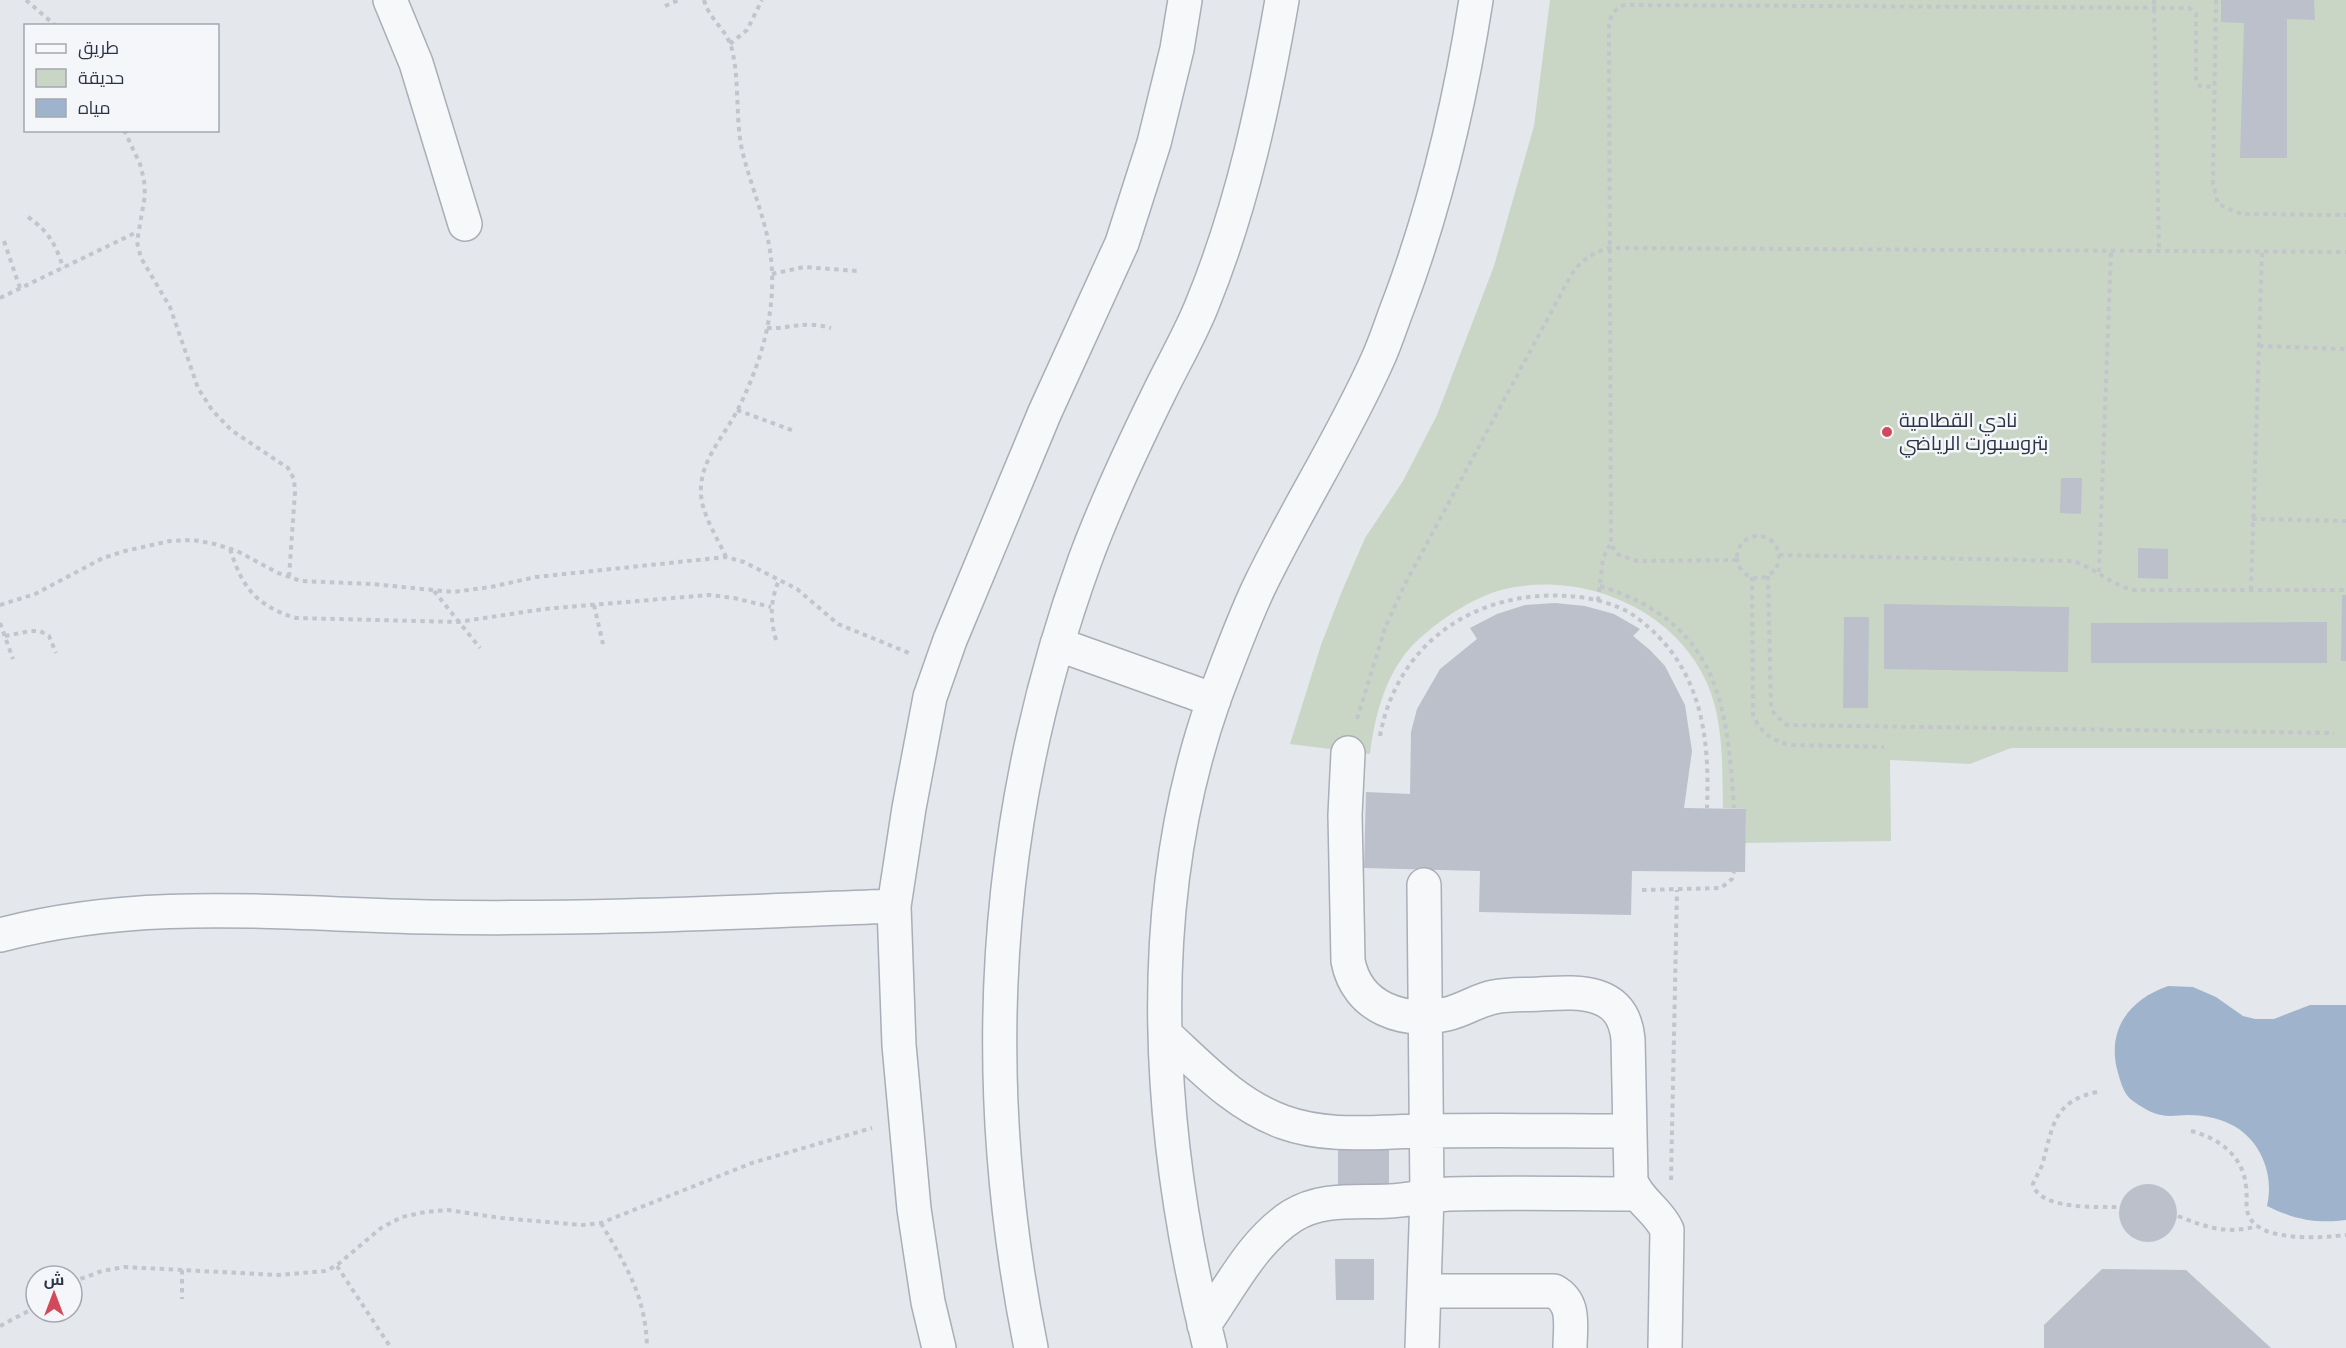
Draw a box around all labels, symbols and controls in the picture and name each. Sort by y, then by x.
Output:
legend [24,24,219,132]
text: طريق [78,36,119,60]
text: حديقة [78,66,124,89]
text: مياه [78,96,111,119]
place label: نادي القطامية بتروسبورت الرياضي [1899,406,2048,458]
marker: نادي القطامية بتروسبورت الرياضي [1880,425,1894,439]
north arrow [24,1264,84,1324]
text: ش [44,1269,64,1289]

